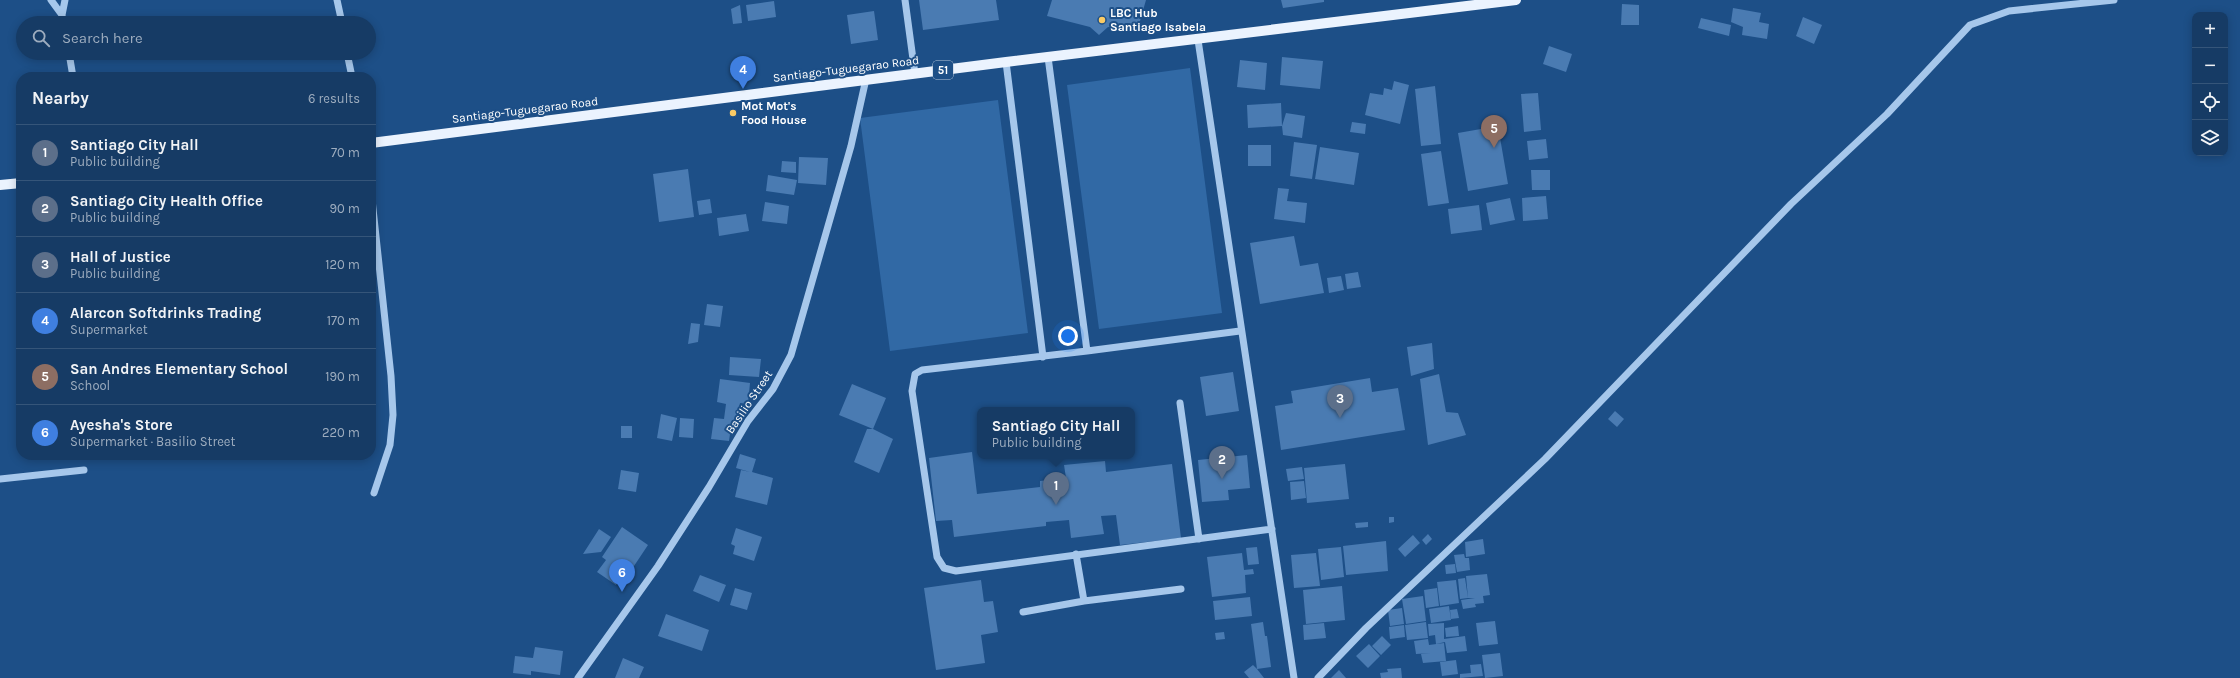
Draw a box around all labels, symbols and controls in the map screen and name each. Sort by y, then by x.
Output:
place label: LBC Hub Santiago Isabela [1110,6,1206,34]
map controls [2192,12,2228,156]
button: + [2192,12,2228,48]
marker: LBC Hub Santiago Isabela [1097,15,1107,25]
search box [16,16,376,60]
icon: search [30,27,52,49]
text: Search here [62,29,143,47]
button: − [2192,48,2228,84]
street label: Santiago-Tuguegarao Road [772,53,920,85]
pin: 4 [730,56,756,89]
road number: 51 [933,61,953,79]
button: locate [2192,84,2228,120]
text: Nearby [32,88,89,108]
text: 6 results [308,91,360,106]
street label: Santiago-Tuguegarao Road [451,94,599,126]
place label: Mot Mot's Food House [741,99,807,127]
marker: Mot Mot's Food House [728,108,738,118]
pin: 5 [1481,115,1507,148]
button: layers [2192,120,2228,156]
text: Santiago City Hall [70,136,199,154]
text: 1 [43,145,47,160]
text: 70 m [331,145,360,160]
text: Public building [70,154,160,169]
text: Santiago City Health Office [70,192,263,210]
text: 2 [41,201,49,216]
text: 90 m [329,201,360,216]
text: Public building [70,210,160,225]
text: Hall of Justice [70,248,171,266]
text: 3 [41,257,49,272]
text: 120 m [325,257,360,272]
text: Public building [70,266,160,281]
text: Alarcon Softdrinks Trading [70,304,261,322]
text: 4 [41,313,49,328]
text: 170 m [327,313,360,328]
text: Supermarket [70,322,148,337]
your location [1058,326,1078,346]
text: San Andres Elementary School [70,360,288,378]
street label: Basilio Street [723,367,776,436]
text: 5 [41,369,49,384]
text: 190 m [325,369,360,384]
text: School [70,378,110,393]
pin: 3 [1327,385,1353,418]
popup [977,407,1135,459]
text: Ayesha's Store [70,416,173,434]
text: Santiago City Hall [992,417,1120,435]
text: 6 [41,425,49,440]
text: 220 m [322,425,360,440]
text: Supermarket · Basilio Street [70,434,235,449]
text: Public building [992,435,1082,450]
pin: 2 [1209,446,1235,479]
pin: 1 [1043,472,1069,505]
pin: 6 [609,559,635,592]

